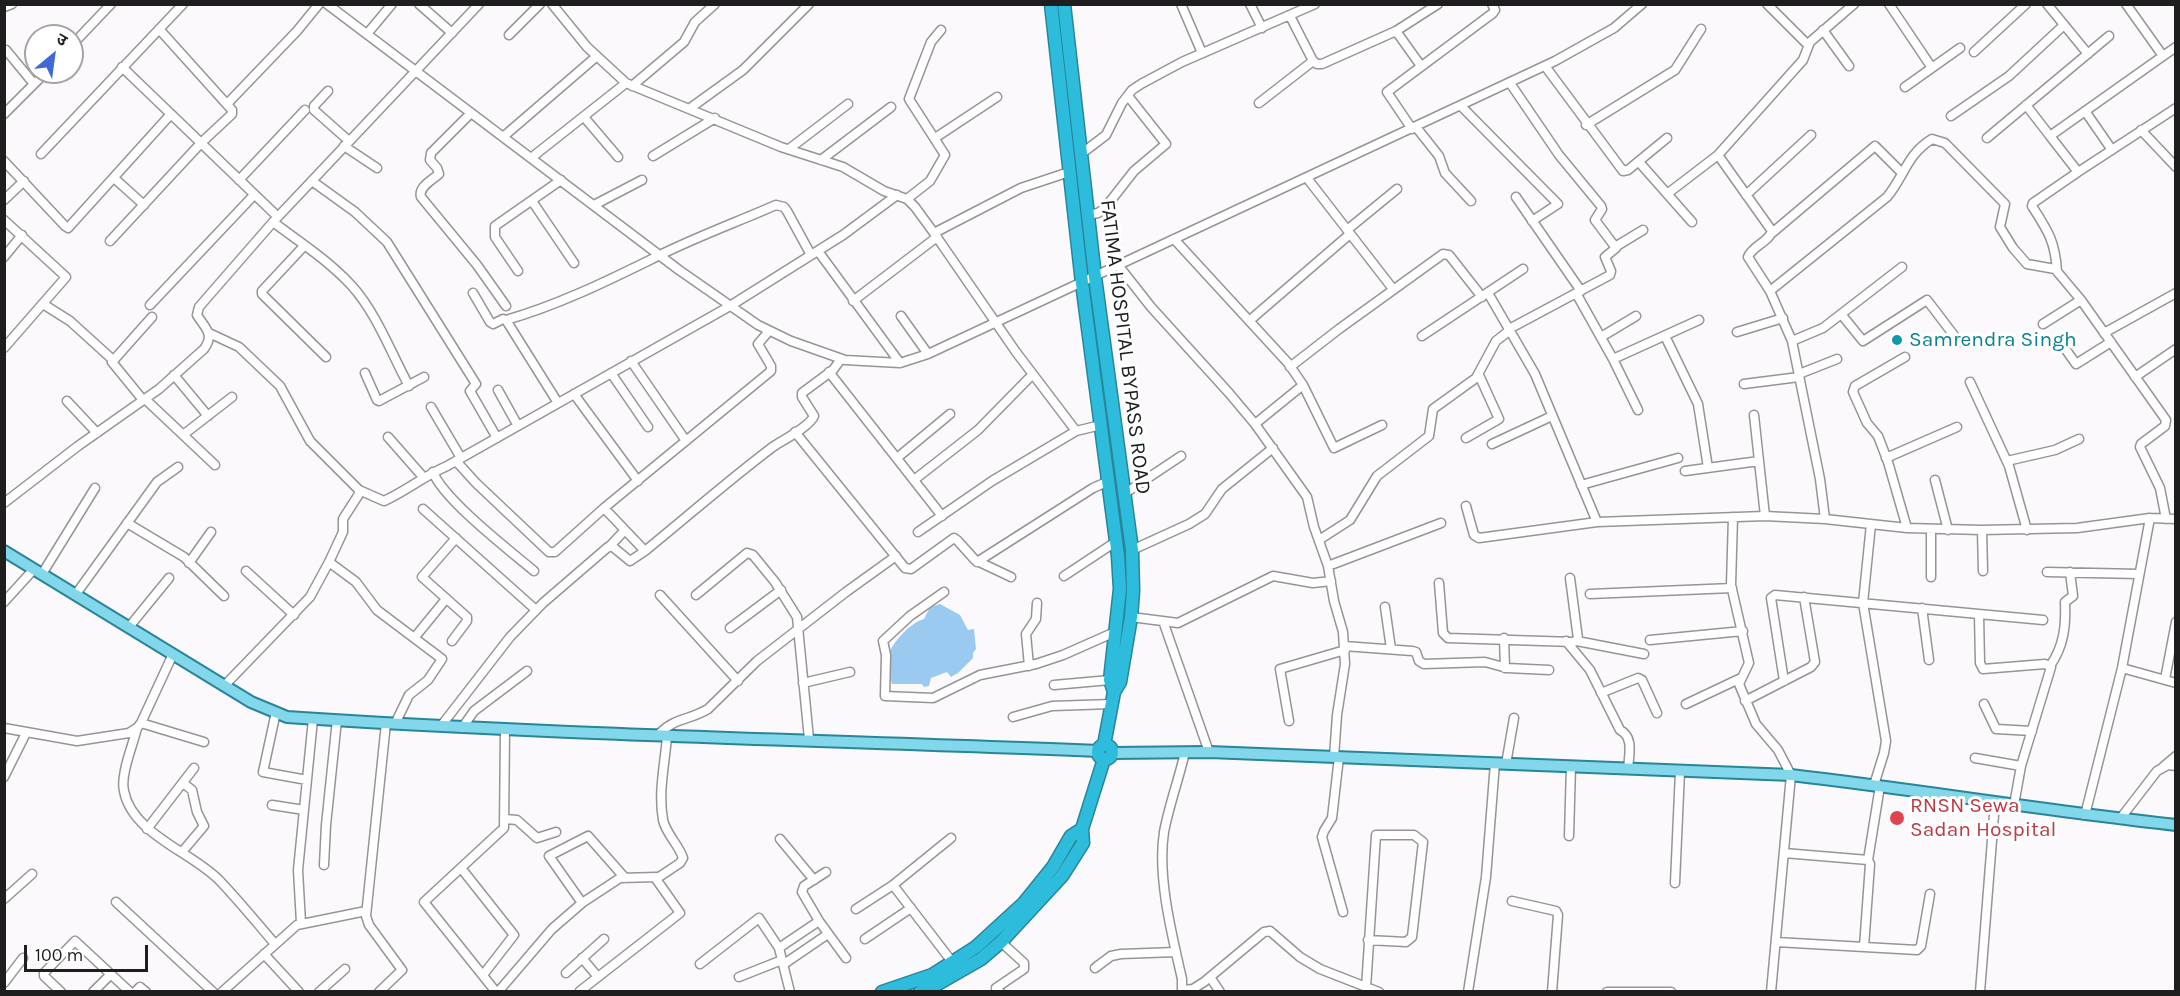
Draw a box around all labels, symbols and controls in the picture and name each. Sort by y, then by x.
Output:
north arrow [24,24,84,84]
text: उ [53,29,71,50]
street label: FATIMA HOSPITAL BYPASS ROAD [1094,198,1156,496]
place label: Samrendra Singh [1909,327,2077,353]
marker: Samrendra Singh [1890,333,1904,347]
place label: RNSN Sewa Sadan Hospital [1910,793,2056,843]
marker: RNSN Sewa Sadan Hospital [1888,809,1906,827]
scale bar [27,933,152,971]
text: 100 m [35,944,83,966]

